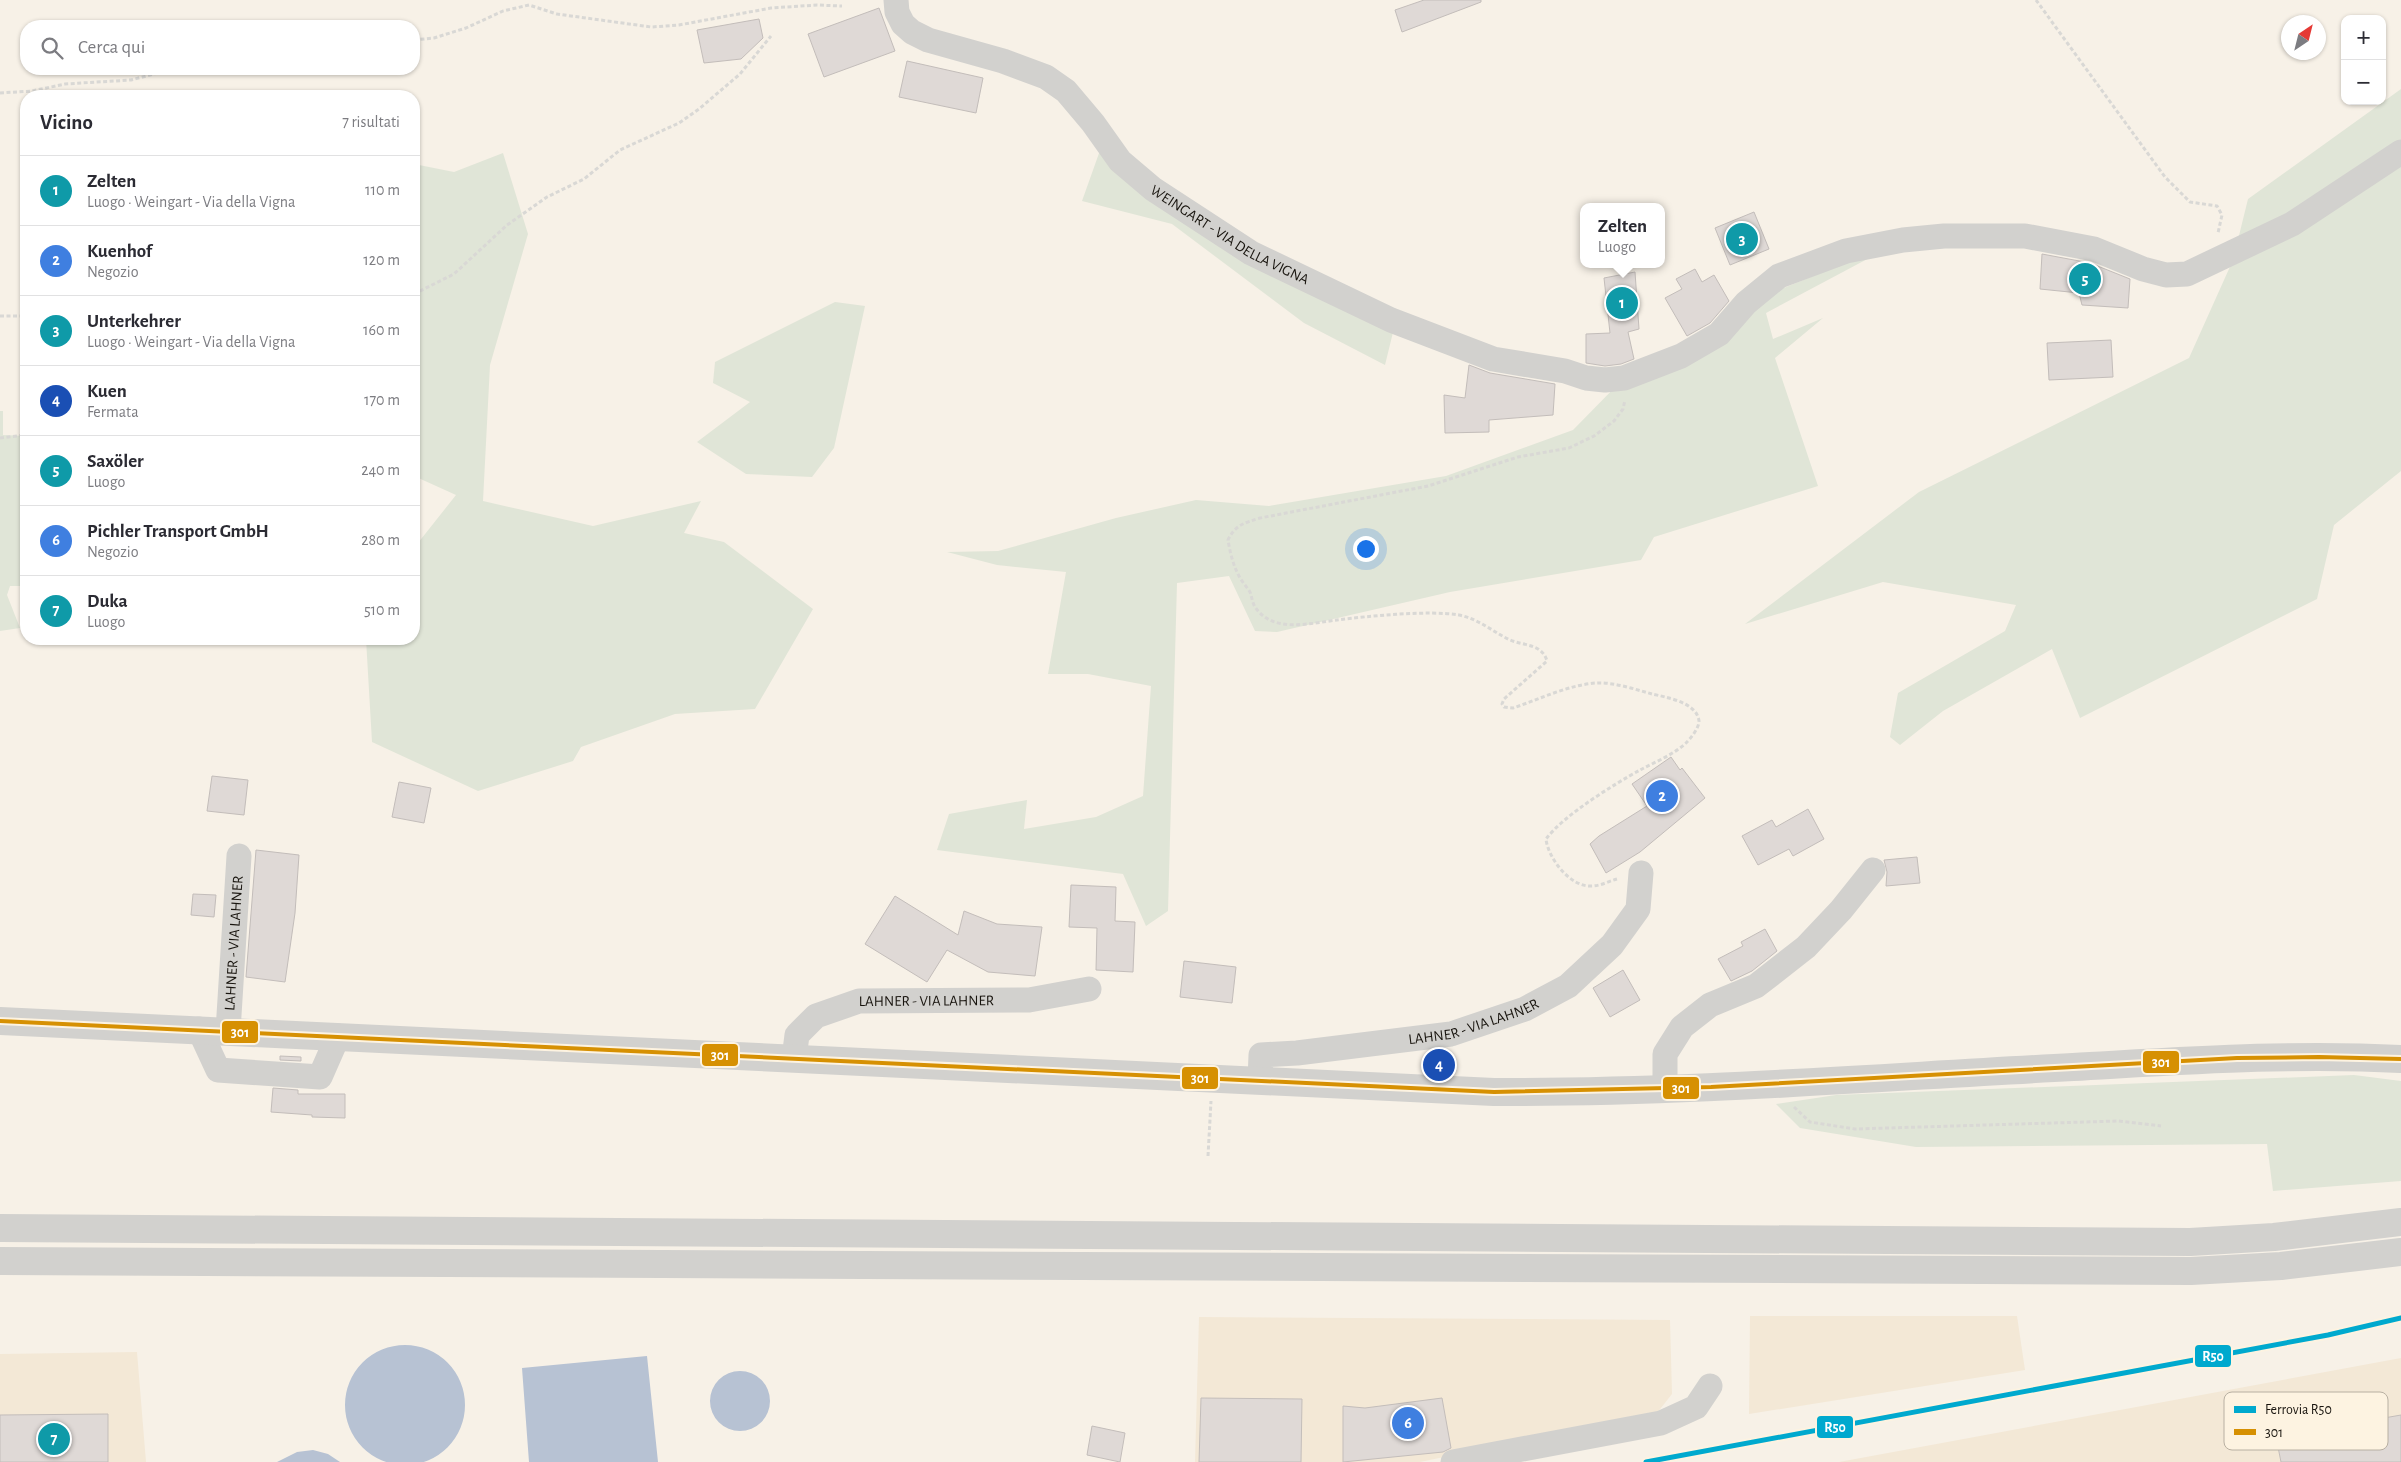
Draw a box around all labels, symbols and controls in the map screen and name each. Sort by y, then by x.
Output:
north arrow [2281,15,2326,60]
map controls [2341,15,2386,105]
button: + [2341,15,2386,60]
search box [20,20,420,75]
icon: search [38,34,66,62]
text: Cerca qui [78,38,145,57]
button: − [2341,60,2386,105]
text: Vicino [40,112,93,133]
text: 7 risultati [342,114,400,130]
text: Zelten [87,172,136,191]
text: 1 [53,182,59,198]
text: 110 m [365,182,400,198]
street label: WEINGART - VIA DELLA VIGNA [1148,182,1312,287]
text: Luogo · Weingart - Via della Vigna [87,194,295,210]
popup [1580,203,1665,268]
text: Zelten [1598,217,1647,236]
pin: 3 [1726,220,1758,258]
text: Luogo [1598,239,1636,255]
text: Kuenhof [87,242,152,261]
text: 2 [52,252,60,268]
text: 120 m [363,252,400,268]
pin: 5 [2069,260,2101,298]
text: Negozio [87,264,139,280]
pin: 1 [1606,284,1638,322]
text: Unterkehrer [87,312,181,331]
text: 3 [53,322,59,338]
text: 160 m [363,322,400,338]
text: Luogo · Weingart - Via della Vigna [87,334,295,350]
text: Kuen [87,382,127,401]
text: 4 [52,392,60,408]
text: 170 m [364,392,400,408]
text: Fermata [87,404,139,420]
text: Saxöler [87,452,144,471]
text: 5 [53,462,59,478]
text: 240 m [361,462,400,478]
text: Luogo [87,474,125,490]
text: Pichler Transport GmbH [87,522,269,541]
text: 6 [52,532,60,548]
text: 280 m [361,532,400,548]
your location [1353,536,1379,562]
text: Negozio [87,544,139,560]
text: Duka [87,592,128,611]
text: 7 [53,602,59,618]
text: 510 m [364,602,400,618]
text: Luogo [87,614,125,630]
pin: 2 [1646,777,1678,815]
street label: LAHNER - VIA LAHNER [222,875,245,1011]
street label: LAHNER - VIA LAHNER [859,993,994,1009]
street label: LAHNER - VIA LAHNER [1408,996,1541,1047]
line badge: 301 [221,1020,259,1044]
text: 301 [231,1026,249,1040]
line badge: 301 [701,1043,739,1067]
pin: 4 [1423,1046,1455,1084]
text: 301 [711,1049,729,1063]
line badge: 301 [2142,1050,2180,1074]
text: 301 [2152,1056,2170,1070]
line badge: 301 [1181,1066,1219,1090]
text: 301 [1191,1072,1209,1086]
line badge: 301 [1662,1076,1700,1100]
text: 301 [1672,1082,1690,1096]
line badge: R50 [2194,1344,2232,1368]
text: R50 [2202,1350,2224,1364]
legend [2224,1392,2388,1450]
text: Ferrovia R50 [2265,1403,2332,1417]
pin: 6 [1392,1404,1424,1442]
line badge: R50 [1816,1415,1854,1439]
pin: 7 [38,1420,70,1458]
text: R50 [1824,1421,1846,1435]
text: 301 [2265,1426,2283,1440]

